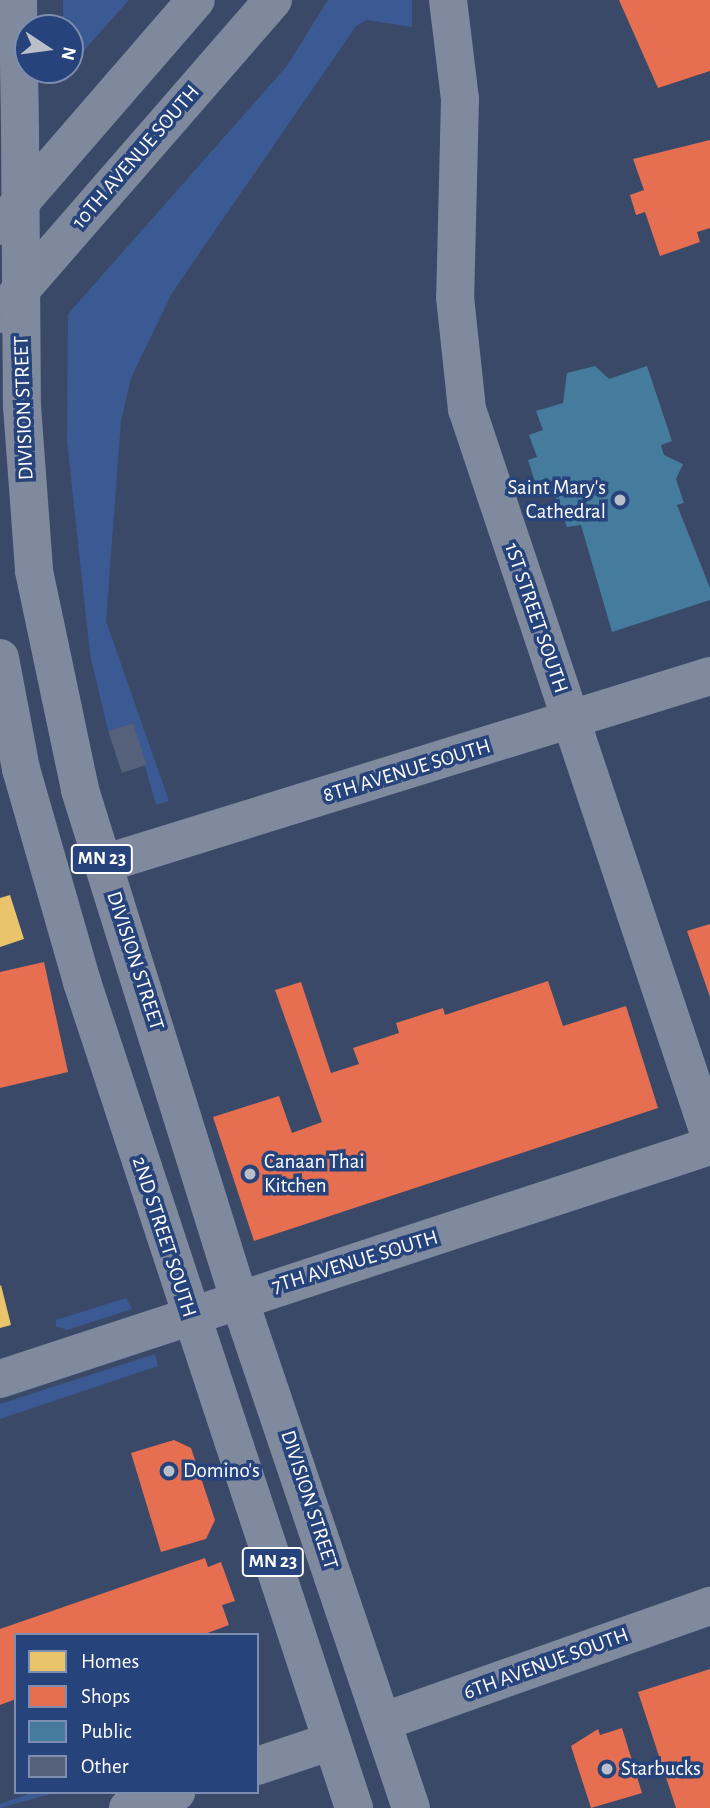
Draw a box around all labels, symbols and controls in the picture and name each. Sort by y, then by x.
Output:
north arrow [14,14,84,84]
text: N [57,45,79,62]
street label: 10TH AVENUE SOUTH [67,80,205,234]
street label: DIVISION STREET [9,335,39,481]
place label: Saint Mary's Cathedral [508,475,606,525]
marker: Saint Mary's Cathedral [612,492,628,508]
street label: 1ST STREET SOUTH [499,540,573,696]
street label: 8TH AVENUE SOUTH [320,734,494,808]
road number: MN 23 [70,844,134,874]
street label: DIVISION STREET [101,888,169,1034]
place label: Canaan Thai Kitchen [264,1149,365,1199]
street label: 2ND STREET SOUTH [126,1153,202,1321]
marker: Canaan Thai Kitchen [242,1166,258,1182]
street label: 7TH AVENUE SOUTH [269,1225,441,1299]
street label: DIVISION STREET [275,1427,343,1573]
place label: Domino's [183,1458,260,1484]
marker: Domino's [161,1463,177,1479]
road number: MN 23 [242,1546,304,1578]
street label: 6TH AVENUE SOUTH [460,1622,632,1706]
legend [14,1633,259,1794]
text: Homes [81,1651,139,1672]
text: Shops [81,1686,130,1707]
text: Public [81,1721,131,1742]
text: Other [81,1756,128,1777]
place label: Starbucks [621,1756,701,1782]
marker: Starbucks [599,1761,615,1777]

